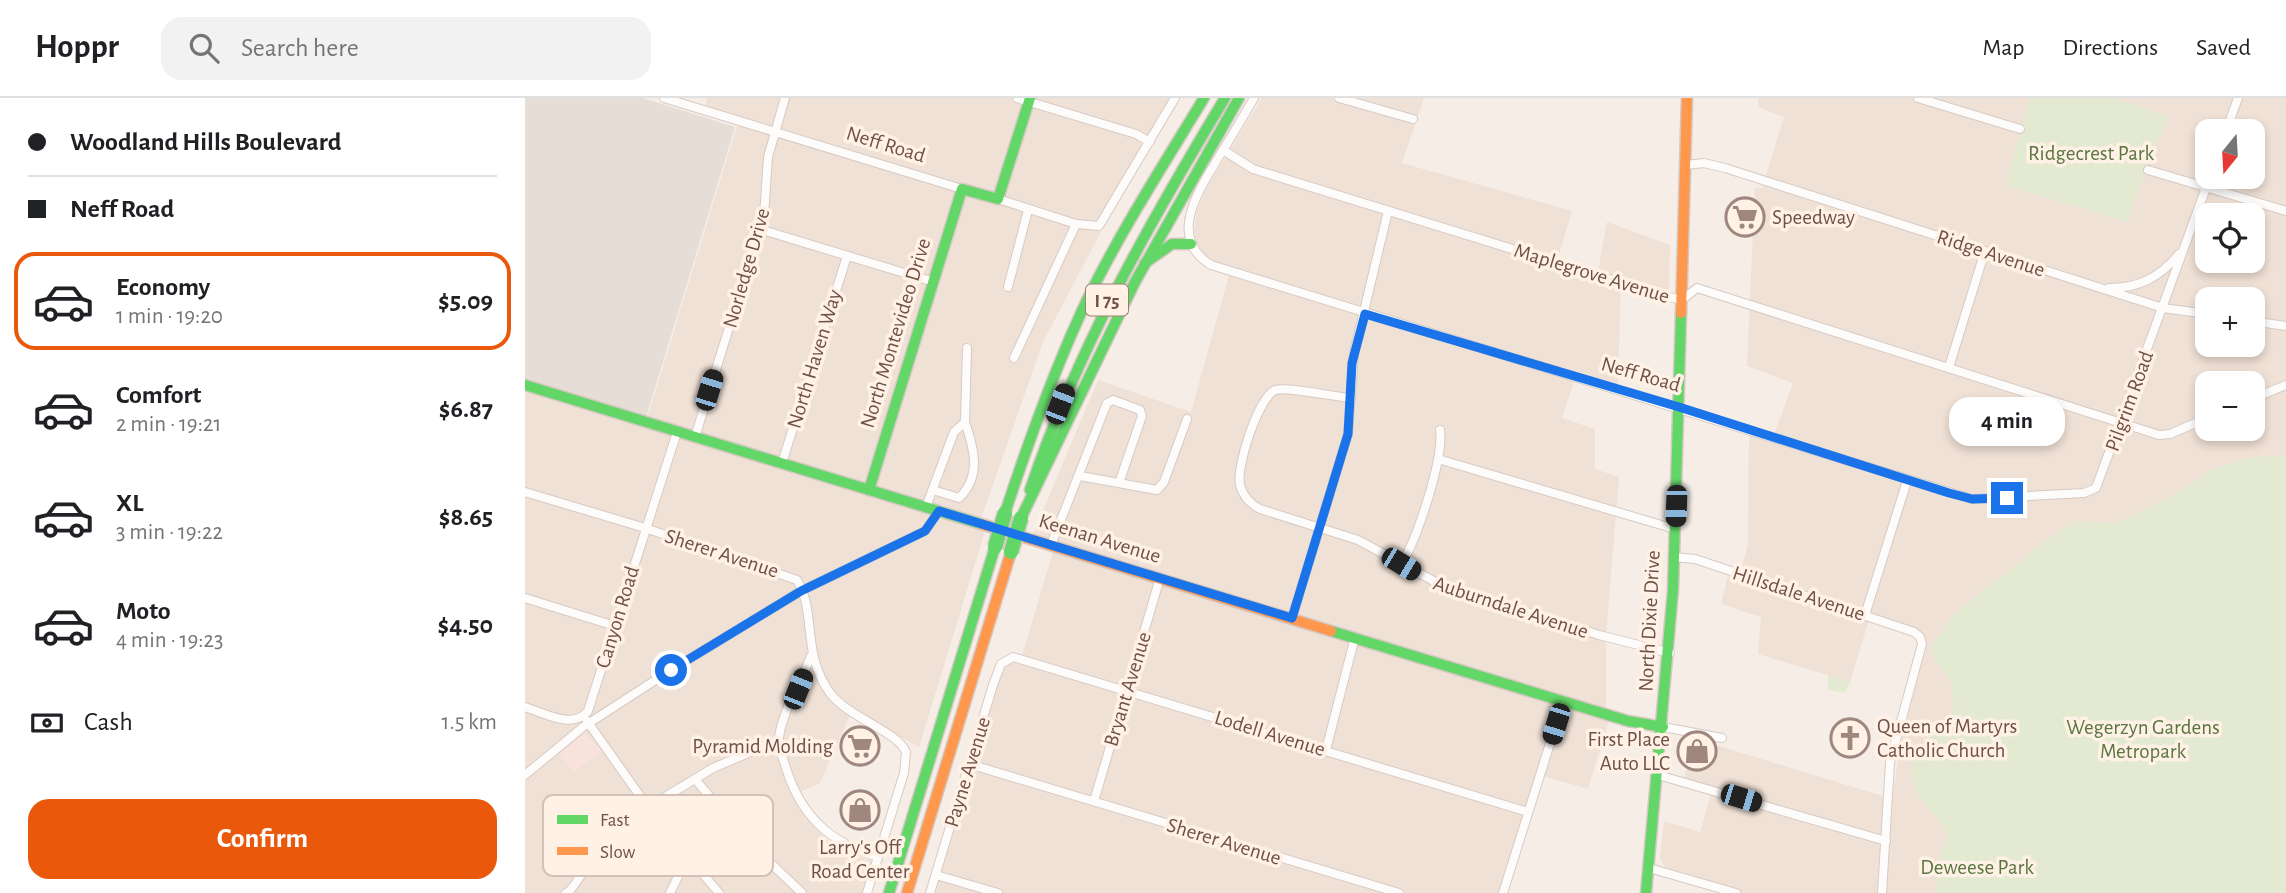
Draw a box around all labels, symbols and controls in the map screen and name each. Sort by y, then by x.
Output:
search box [161,17,651,80]
icon: search [185,29,223,67]
text: Hoppr [35,31,119,64]
text: Search here [241,35,359,61]
text: Map [1982,36,2024,60]
text: Directions [2062,36,2158,60]
text: Saved [2196,36,2251,60]
north arrow [2195,119,2265,189]
map controls [2195,119,2265,441]
street label: Neff Road [844,123,928,166]
text: Woodland Hills Boulevard [70,129,341,155]
park label: Ridgecrest Park [2028,143,2154,164]
text: Neff Road [70,196,174,222]
supermarket icon: Speedway [1724,196,1766,238]
button: locate [2195,203,2265,273]
street label: Norledge Drive [719,206,774,330]
place label: Speedway [1772,207,1855,228]
street label: Ridge Avenue [1934,226,2047,281]
street label: North Montevideo Drive [857,236,934,430]
street label: Maplegrove Avenue [1512,240,1672,307]
icon: car [32,270,95,333]
text: Economy [116,274,210,300]
road number: I 75 [1086,284,1128,316]
street label: North Haven Way [783,287,846,431]
button: + [2195,287,2265,357]
text: $5.09 [438,288,493,314]
text: 1 min · 19:20 [116,305,223,328]
street label: Pilgrim Road [2102,348,2157,454]
street label: Neff Road [1599,353,1683,396]
car [693,367,726,413]
button: − [2195,371,2265,441]
icon: car [32,378,95,441]
car [1043,381,1078,427]
text: Comfort [116,382,201,408]
text: $6.87 [439,396,493,422]
callout: 4 min [1949,396,2065,446]
text: 4 min [1981,410,2033,433]
text: 2 min · 19:21 [116,413,221,436]
route end [1991,482,2023,514]
car [1665,485,1688,527]
icon: car [32,486,95,549]
text: XL [116,490,143,516]
text: $8.65 [439,504,493,530]
street label: Keenan Avenue [1036,510,1163,567]
text: 3 min · 19:22 [116,521,223,544]
street label: Sherer Avenue [662,525,781,582]
car [1378,544,1425,584]
street label: North Dixie Drive [1635,550,1664,692]
street label: Hillsdale Avenue [1730,562,1868,625]
street label: Canyon Road [592,563,643,671]
street label: Auburndale Avenue [1431,573,1591,642]
icon: car [32,594,95,657]
text: Moto [116,598,171,624]
text: $4.50 [437,612,493,638]
text: 4 min · 19:23 [116,629,223,652]
street label: Bryant Avenue [1100,629,1155,749]
route start [655,654,687,686]
car [781,666,816,712]
car [1540,701,1573,747]
icon: cash [28,704,66,742]
street label: Lodell Avenue [1212,707,1328,760]
text: Cash [84,709,133,735]
text: 1.5 km [442,711,497,734]
street label: Payne Avenue [941,715,994,830]
place label: Queen of Martyrs Catholic Church [1877,716,2017,761]
church icon: Queen of Martyrs Catholic Church [1829,717,1871,759]
park label: Wegerzyn Gardens Metropark [2066,717,2220,762]
supermarket icon: Pyramid Molding [839,725,881,767]
place label: First Place Auto LLC [1588,729,1670,774]
shop icon: First Place Auto LLC [1676,730,1718,772]
place label: Pyramid Molding [692,736,834,757]
car [1718,782,1765,814]
shop icon: Larry's Off Road Center [839,789,881,831]
legend [543,795,773,876]
button: Confirm [28,799,497,879]
text: Fast [600,811,630,830]
street label: Sherer Avenue [1164,814,1283,869]
place label: Larry's Off Road Center [810,837,910,882]
text: Slow [600,843,636,862]
park label: Deweese Park [1920,857,2034,878]

